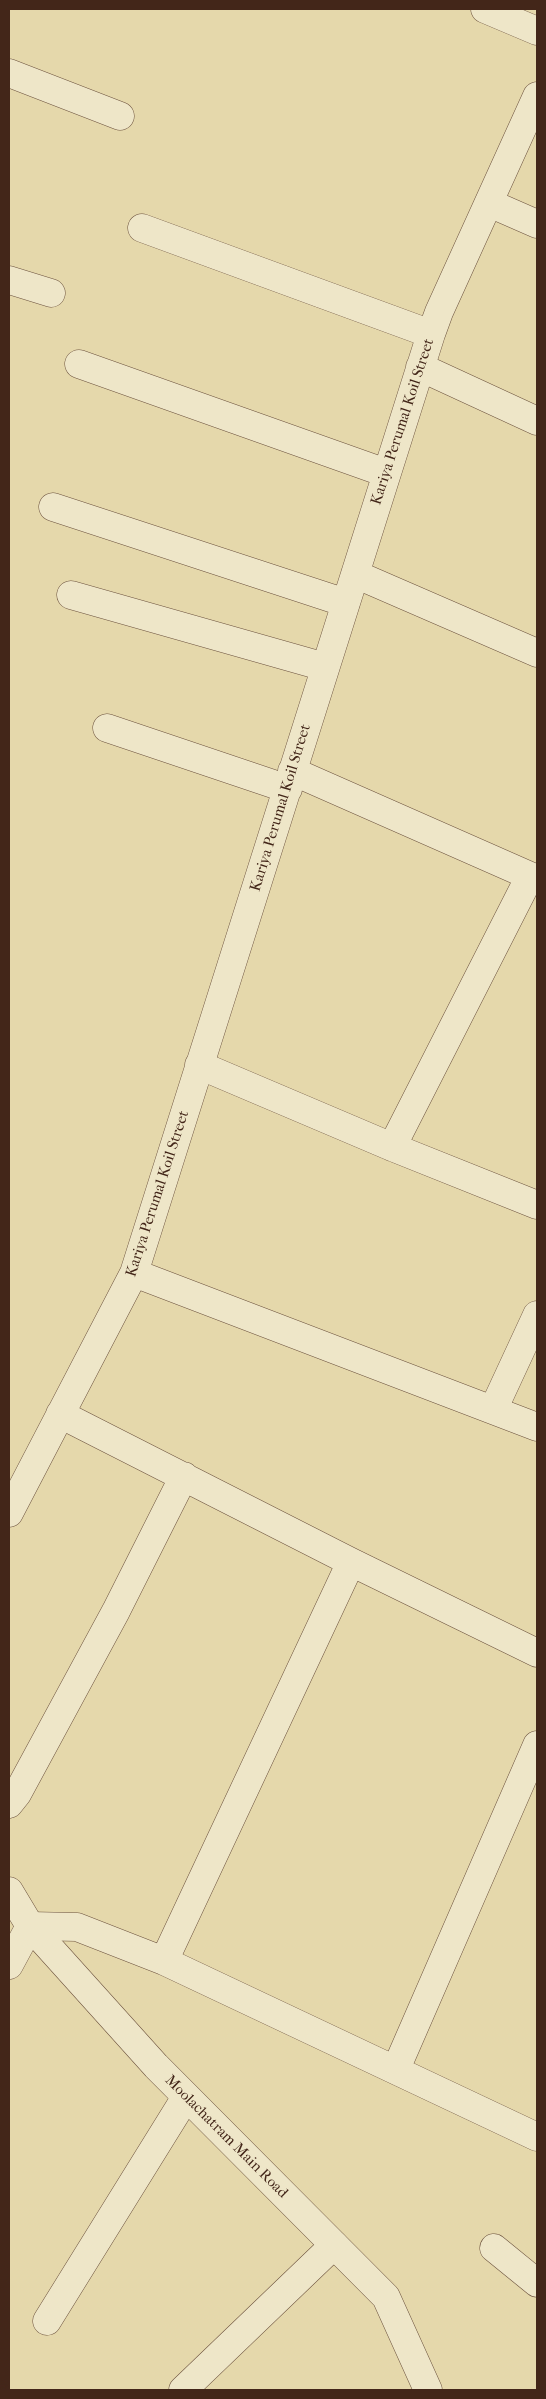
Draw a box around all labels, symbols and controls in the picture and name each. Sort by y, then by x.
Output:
street label: Kariya Perumal Koil Street [368,337,438,507]
street label: Kariya Perumal Koil Street [247,722,315,894]
street label: Kariya Perumal Koil Street [123,1109,193,1279]
street label: Moolachatram Main Road [161,2072,291,2202]

